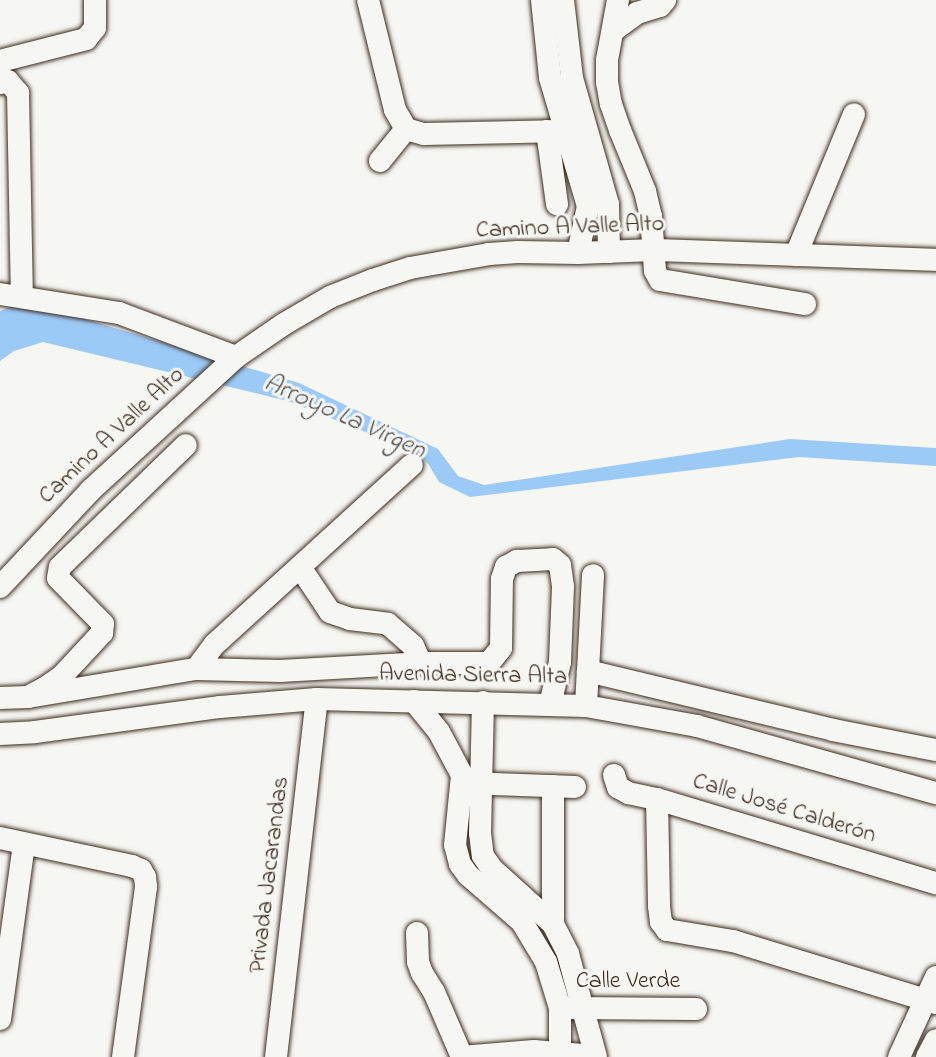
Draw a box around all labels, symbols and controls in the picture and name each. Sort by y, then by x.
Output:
street label: Camino A Valle Alto [475,210,665,246]
street label: Camino A Valle Alto [33,361,191,511]
water label: Arroyo La Virgen [258,368,430,468]
street label: Avenida Sierra Alta [379,660,567,692]
street label: Calle José Calderón [689,767,879,851]
street label: Privada Jacarandas [244,775,296,975]
street label: Calle Verde [576,968,680,996]

